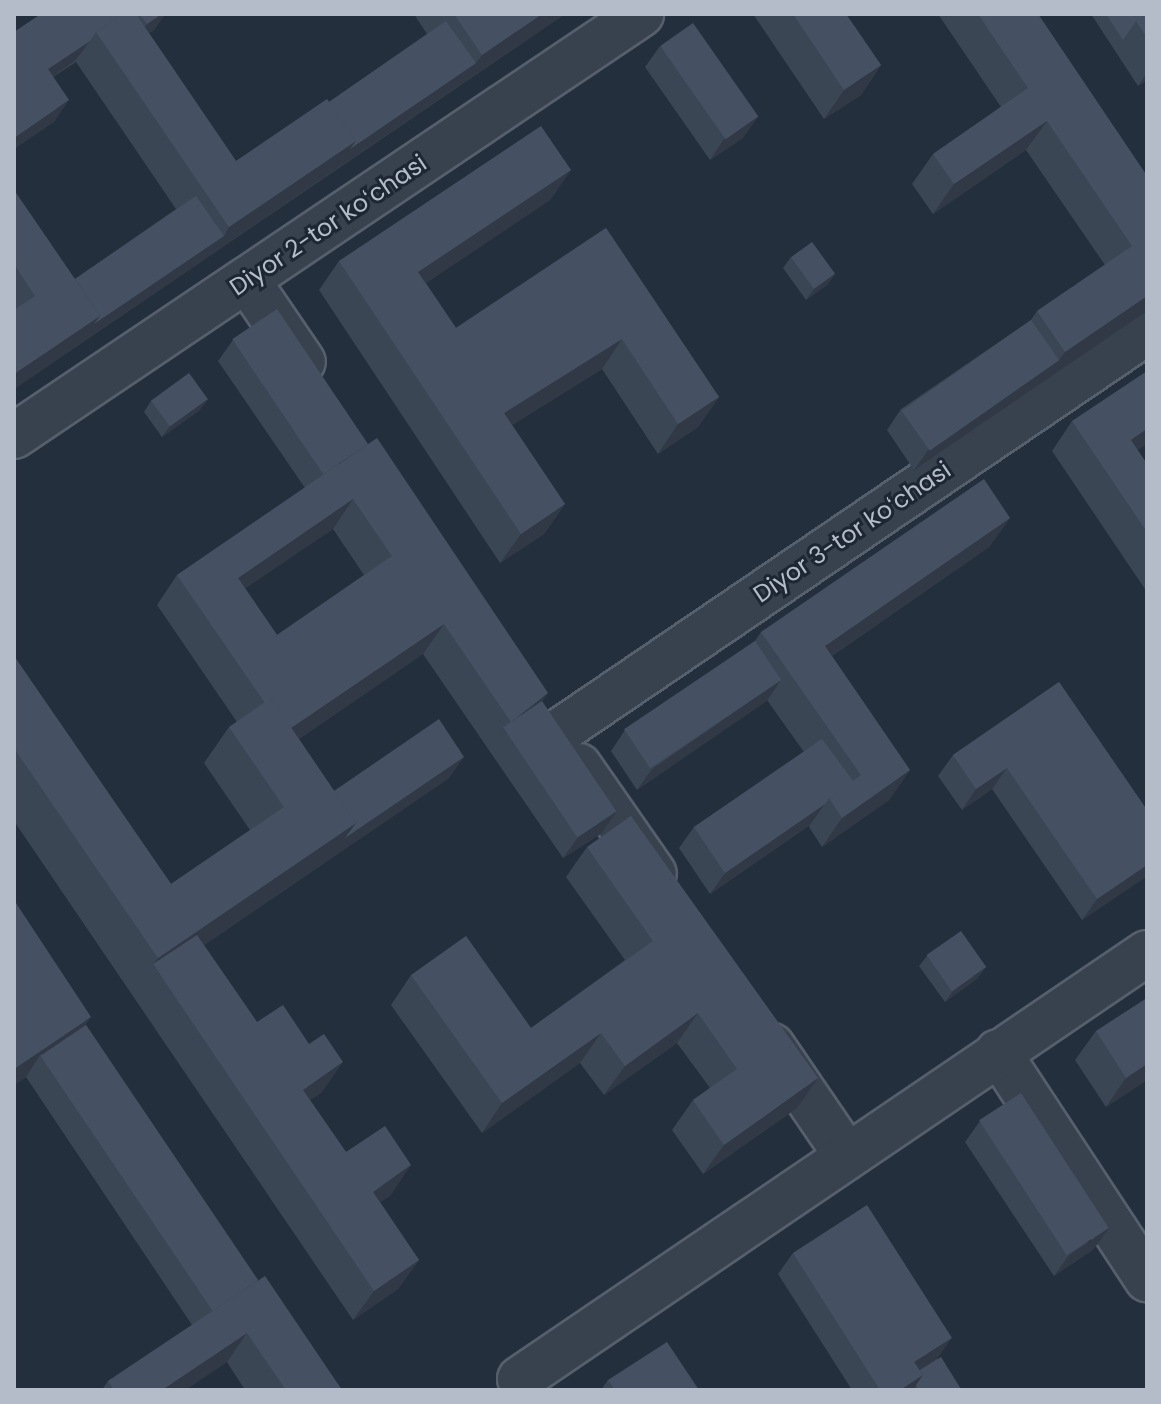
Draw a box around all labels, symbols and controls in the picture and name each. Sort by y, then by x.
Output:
street label: Diyor 2-tor koʻchasi [224,148,432,302]
street label: Diyor 3-tor koʻchasi [748,455,956,609]

